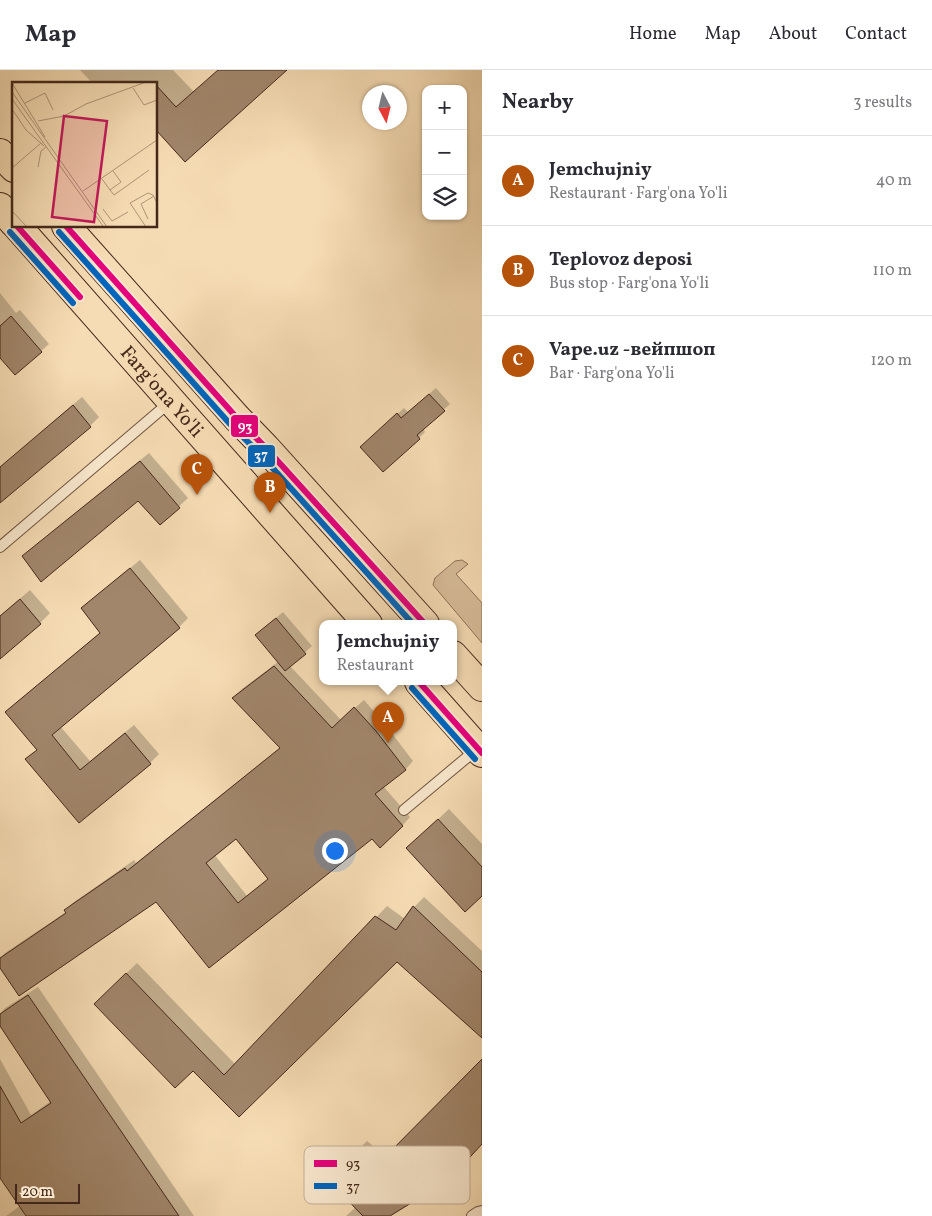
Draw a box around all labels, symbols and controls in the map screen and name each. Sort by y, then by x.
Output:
text: Map [25,18,76,52]
text: Home [629,22,677,47]
text: Map [705,22,741,47]
text: About [769,22,817,47]
text: Contact [845,22,907,47]
inset map [12,82,158,228]
north arrow [362,85,407,130]
map controls [422,85,467,220]
button: + [422,85,467,130]
text: Nearby [502,88,573,117]
text: 3 results [853,92,912,114]
button: − [422,130,467,175]
text: Jemchujniy [549,157,652,183]
text: A [512,170,524,192]
text: 40 m [876,170,912,192]
button: layers [422,175,467,220]
text: Restaurant · Farg'ona Yo'li [549,183,727,205]
text: Teplovoz deposi [549,247,693,273]
text: B [513,260,523,282]
text: 110 m [873,260,912,282]
text: Bus stop · Farg'ona Yo'li [549,273,709,295]
text: Vape.uz -вейпшоп [549,337,715,363]
street label: Farg'ona Yo'li [113,340,209,444]
text: C [513,350,523,372]
text: 120 m [870,350,912,372]
text: Bar · Farg'ona Yo'li [549,363,675,385]
line badge: 93 [230,414,259,438]
text: 93 [238,418,252,437]
line badge: 37 [247,444,276,468]
text: 37 [254,447,268,466]
pin: C [181,454,213,495]
pin: B [254,472,286,513]
popup [319,620,457,685]
text: Jemchujniy [337,629,439,655]
text: Restaurant [337,655,414,677]
pin: A [372,702,404,743]
your location [322,838,348,864]
legend [304,1146,470,1204]
text: 93 [346,1155,360,1174]
text: 37 [346,1178,360,1197]
scale bar [15,1181,80,1204]
text: 20 m [22,1183,53,1202]

